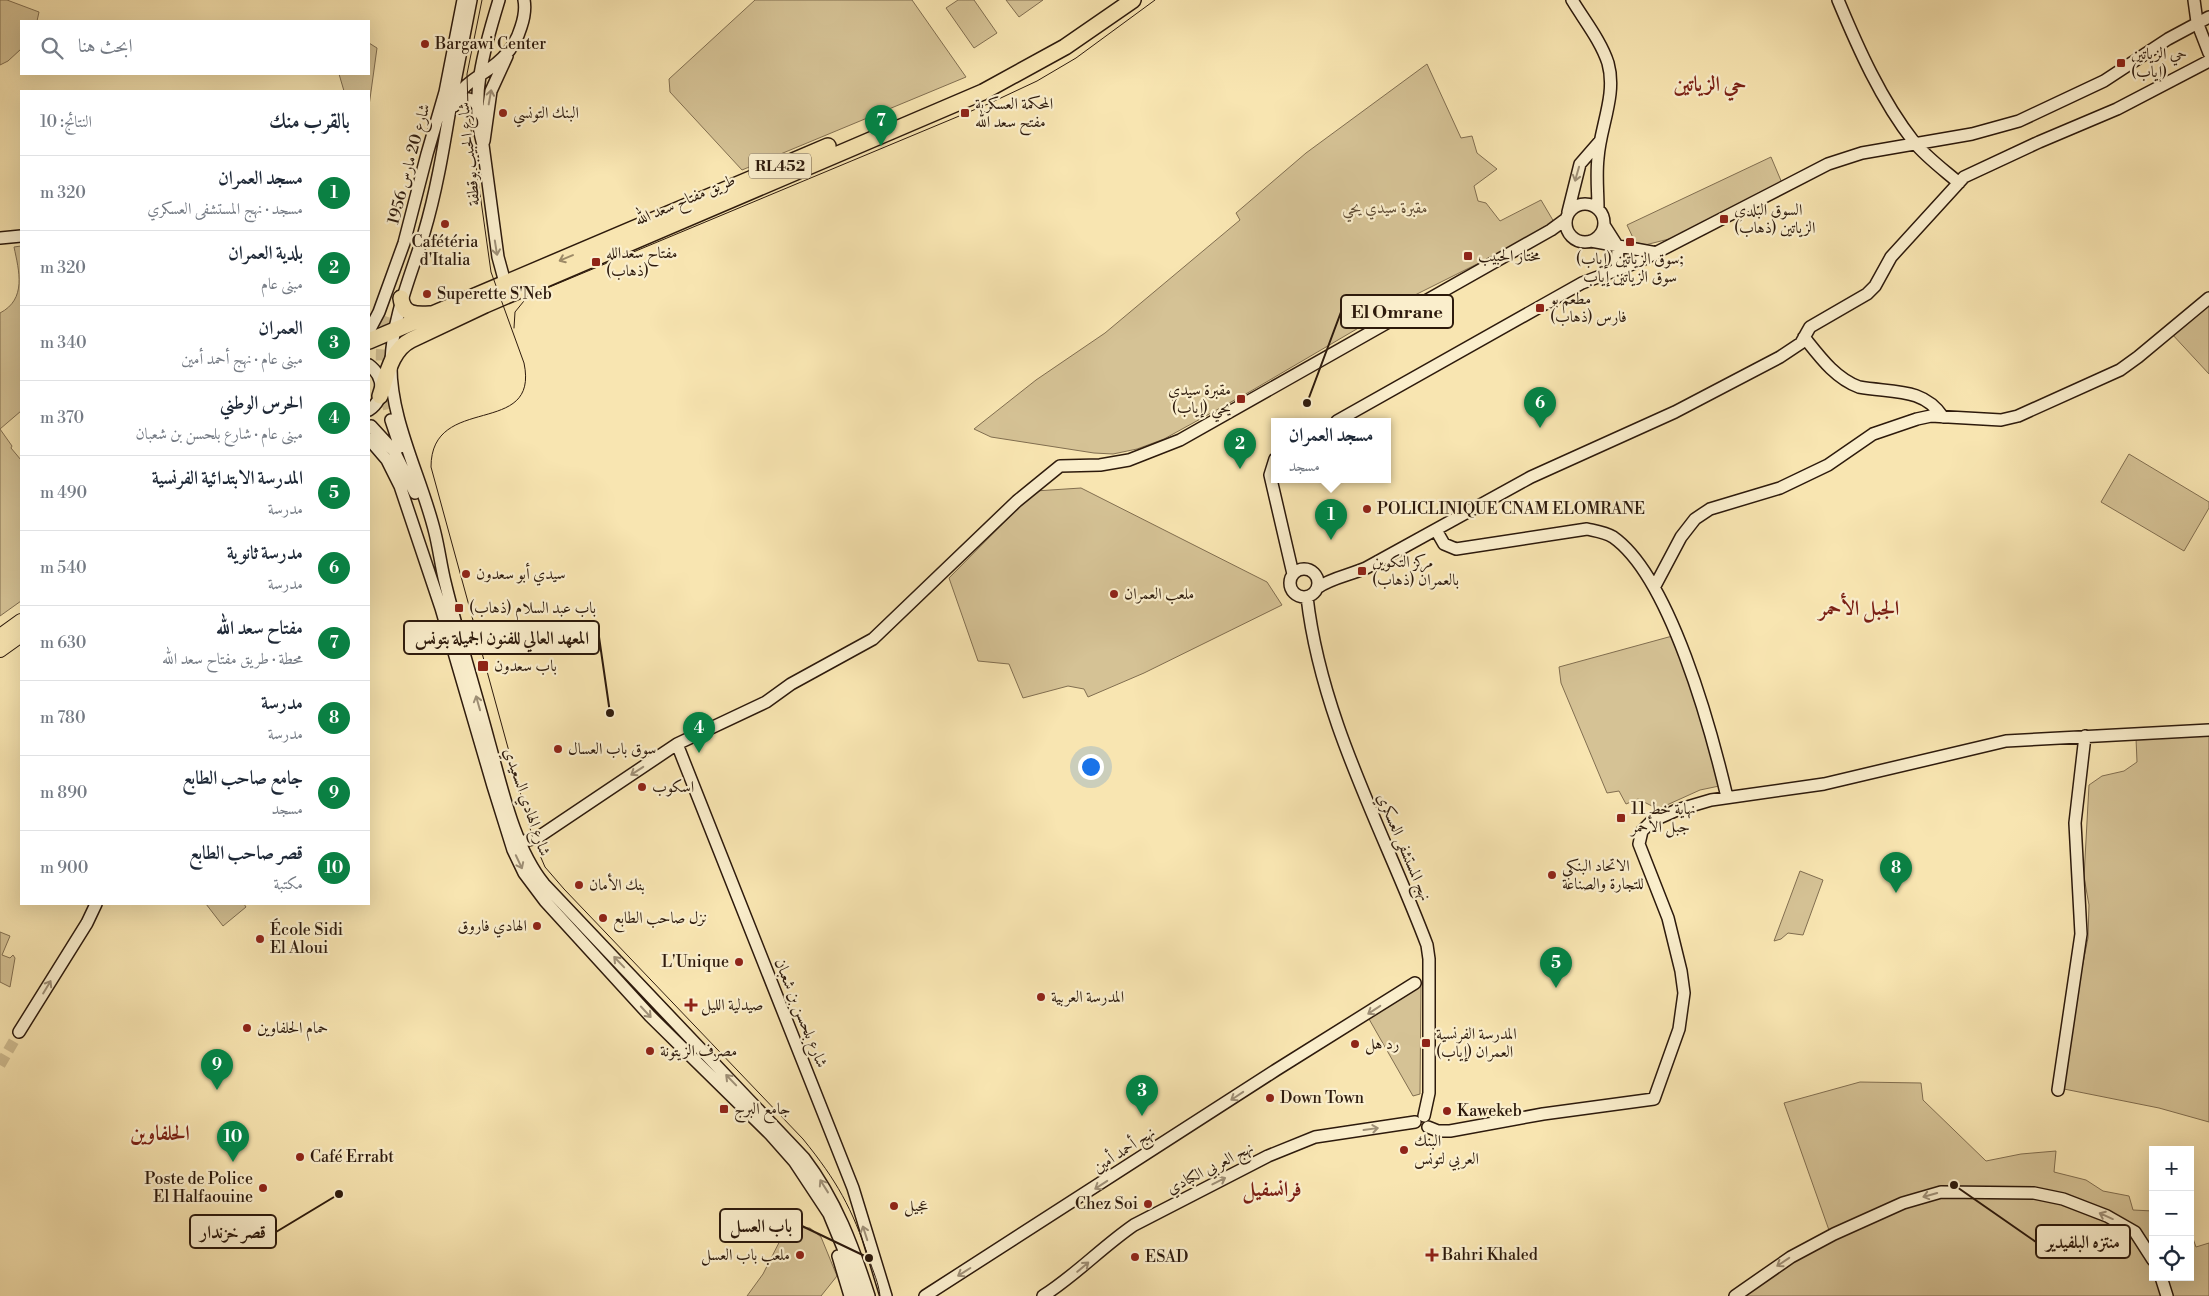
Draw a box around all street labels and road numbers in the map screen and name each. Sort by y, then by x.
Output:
street label: شارع 20 مارس 1956 [383,101,438,227]
street label: شارع الحبيب بوقطفة [454,101,487,207]
road number: RL452 [749,154,811,178]
street label: طريق مفتاح سعد الله [631,167,740,234]
street label: شارع الهادي السعيدي [496,745,555,860]
street label: نهج المستشفى العسكري [1369,790,1436,905]
street label: شارع بلحسن بن شعبان [767,955,832,1072]
street label: نهج أحمد أمين [1088,1121,1161,1181]
street label: نهج العربي الكبادي [1163,1138,1259,1202]

